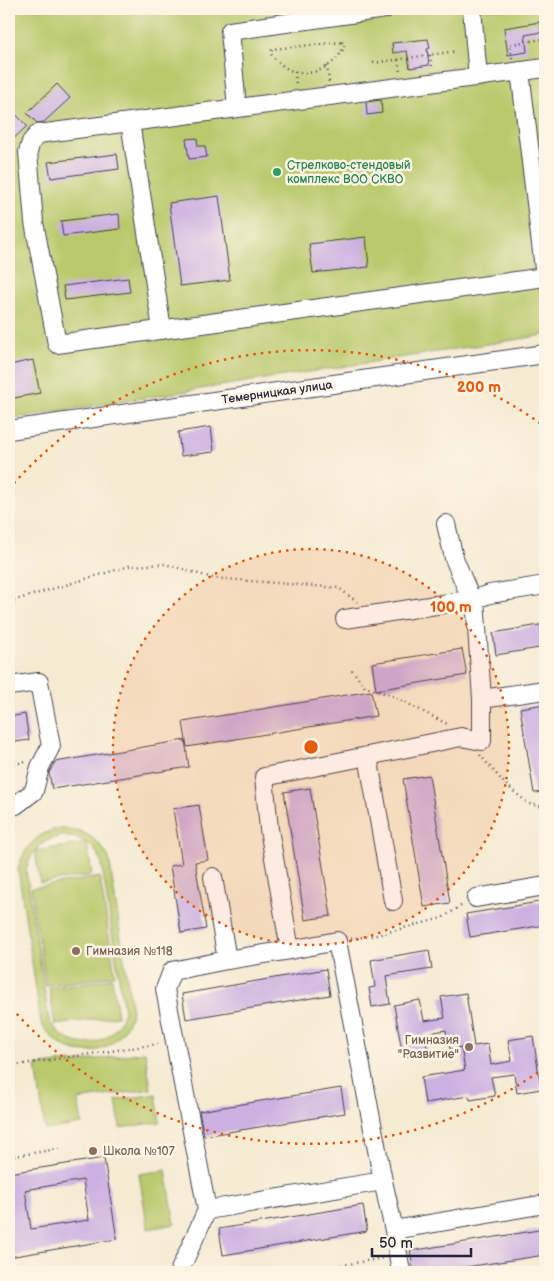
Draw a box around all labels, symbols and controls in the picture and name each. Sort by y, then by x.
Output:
place label: Стрелково-стендовый комплекс ВОО СКВО [287,158,411,187]
marker: Стрелково-стендовый комплекс ВОО СКВО [271,166,283,178]
street label: Темерницкая улица [221,377,334,408]
text: 200 m [457,378,501,397]
text: 100 m [430,598,472,617]
centre of rings [302,738,320,756]
place label: Гимназия №118 [86,944,173,959]
marker: Гимназия №118 [70,945,82,957]
place label: Гимназия "Развитие" [398,1033,459,1062]
marker: Гимназия "Развитие" [463,1041,475,1053]
place label: Школа №107 [103,1144,175,1159]
marker: Школа №107 [87,1145,99,1157]
scale bar [372,1226,470,1258]
text: 50 m [379,1234,413,1253]

